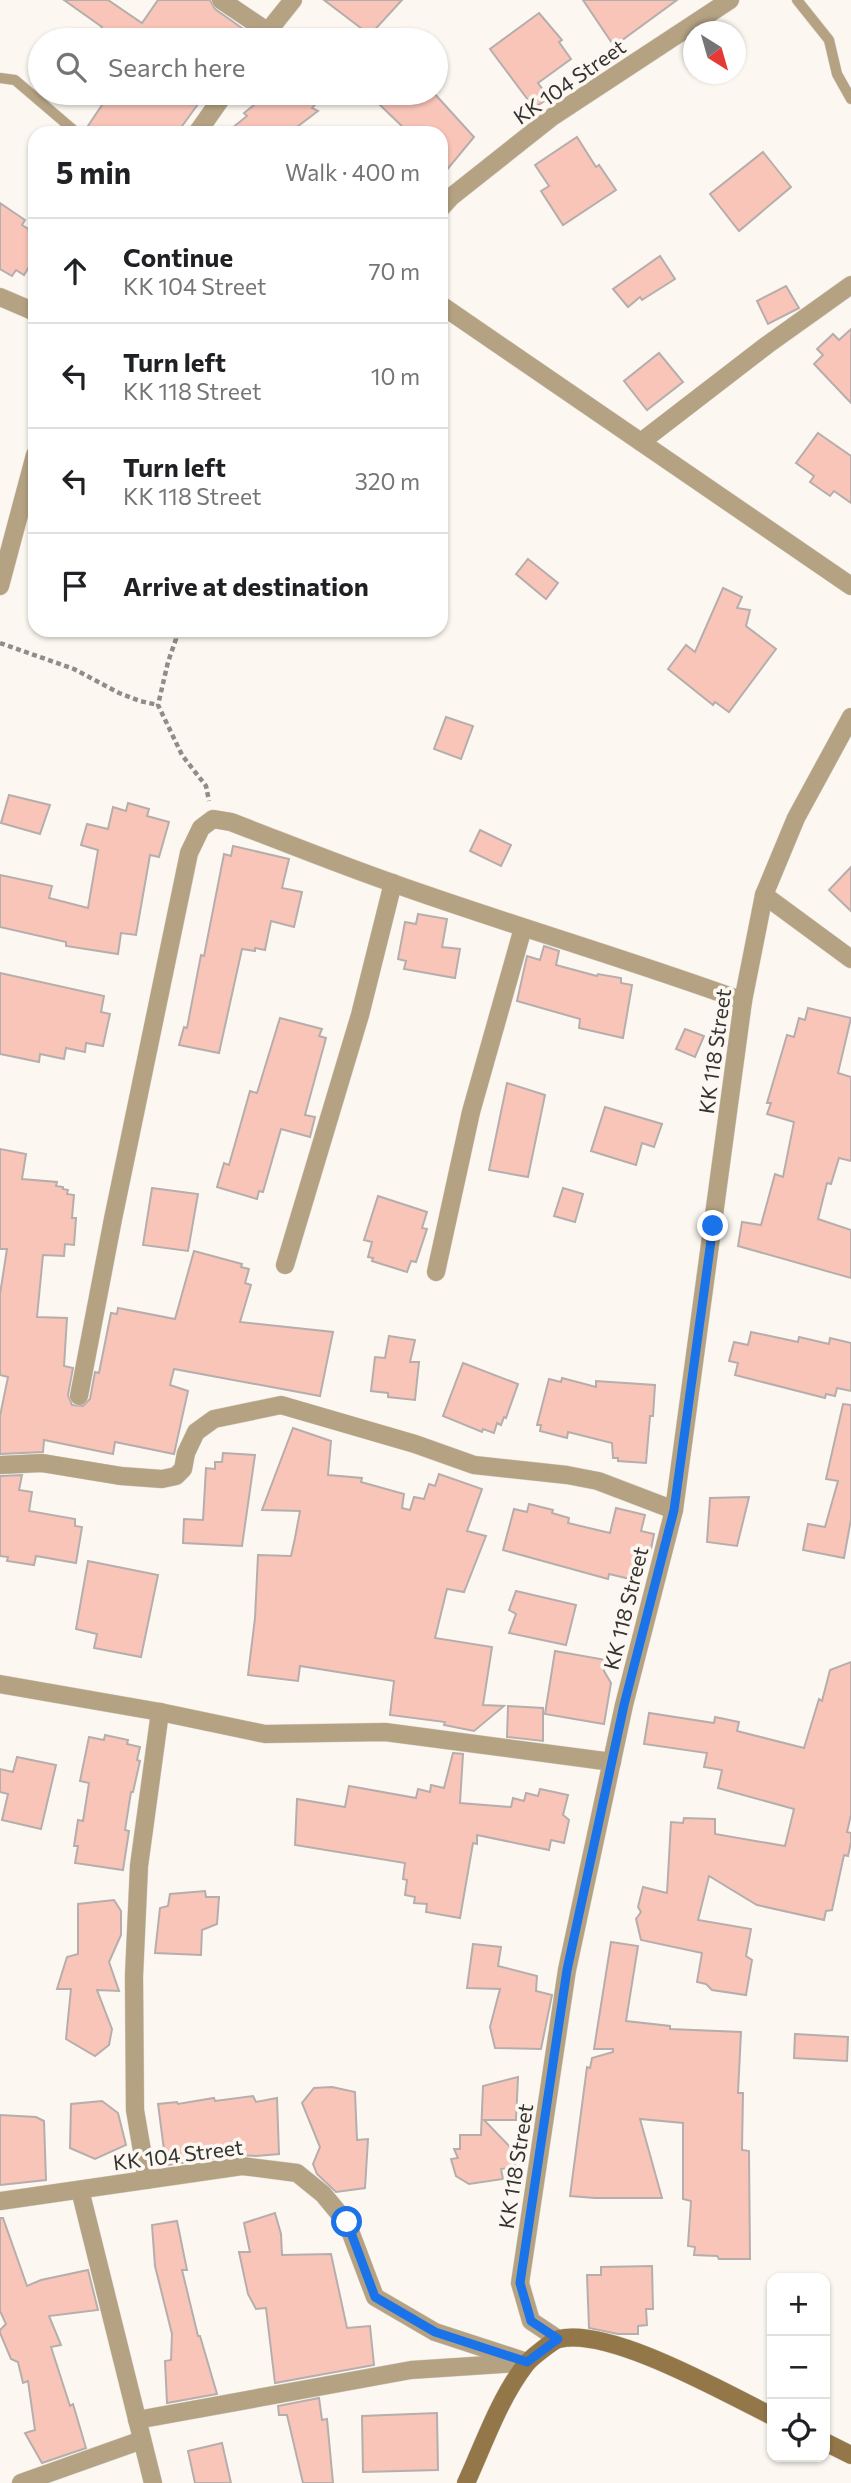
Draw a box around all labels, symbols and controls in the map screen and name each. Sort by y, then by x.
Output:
north arrow [683,21,746,84]
search box [28,28,448,105]
street label: KK 104 Street [508,33,630,129]
icon: search [52,48,90,86]
text: Search here [108,51,246,82]
text: 5 min [56,153,131,190]
text: Walk · 400 m [285,158,420,186]
text: Continue [123,241,233,272]
icon: ahead [56,252,94,290]
text: 70 m [368,257,420,285]
text: KK 104 Street [123,272,266,300]
text: Turn left [123,346,226,377]
icon: left [56,357,94,395]
text: 10 m [371,362,420,390]
text: KK 118 Street [123,377,261,405]
text: Turn left [123,451,226,482]
icon: left [56,462,94,500]
text: 320 m [355,467,420,495]
text: KK 118 Street [123,482,261,510]
icon: arrive [56,567,94,605]
text: Arrive at destination [123,570,369,601]
street label: KK 118 Street [693,987,735,1115]
route end [697,1210,728,1241]
street label: KK 118 Street [598,1544,652,1672]
street label: KK 118 Street [493,2102,537,2230]
street label: KK 104 Street [112,2134,244,2174]
route start [331,2206,362,2237]
map controls [767,2273,830,2462]
button: + [767,2273,830,2336]
button: − [767,2336,830,2399]
button: locate [767,2399,830,2462]

